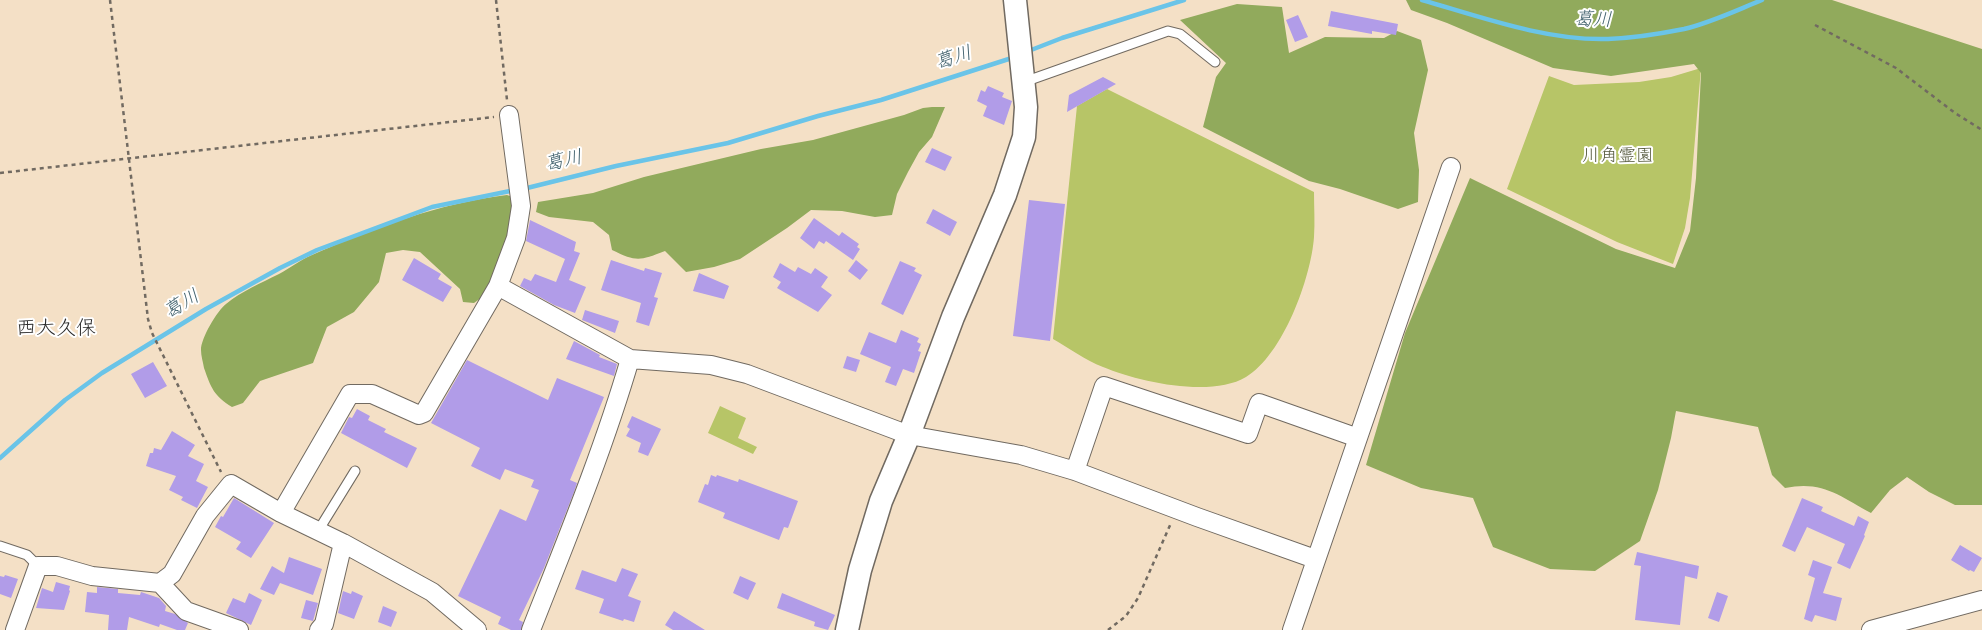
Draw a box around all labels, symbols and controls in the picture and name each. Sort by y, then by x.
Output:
water label: 葛川 [1574,10,1612,34]
water label: 葛川 [932,43,976,77]
park label: 川角霊園 [1582,147,1654,169]
water label: 葛川 [543,148,585,178]
water label: 葛川 [161,286,205,326]
district label: 西大久保 [16,319,96,343]

